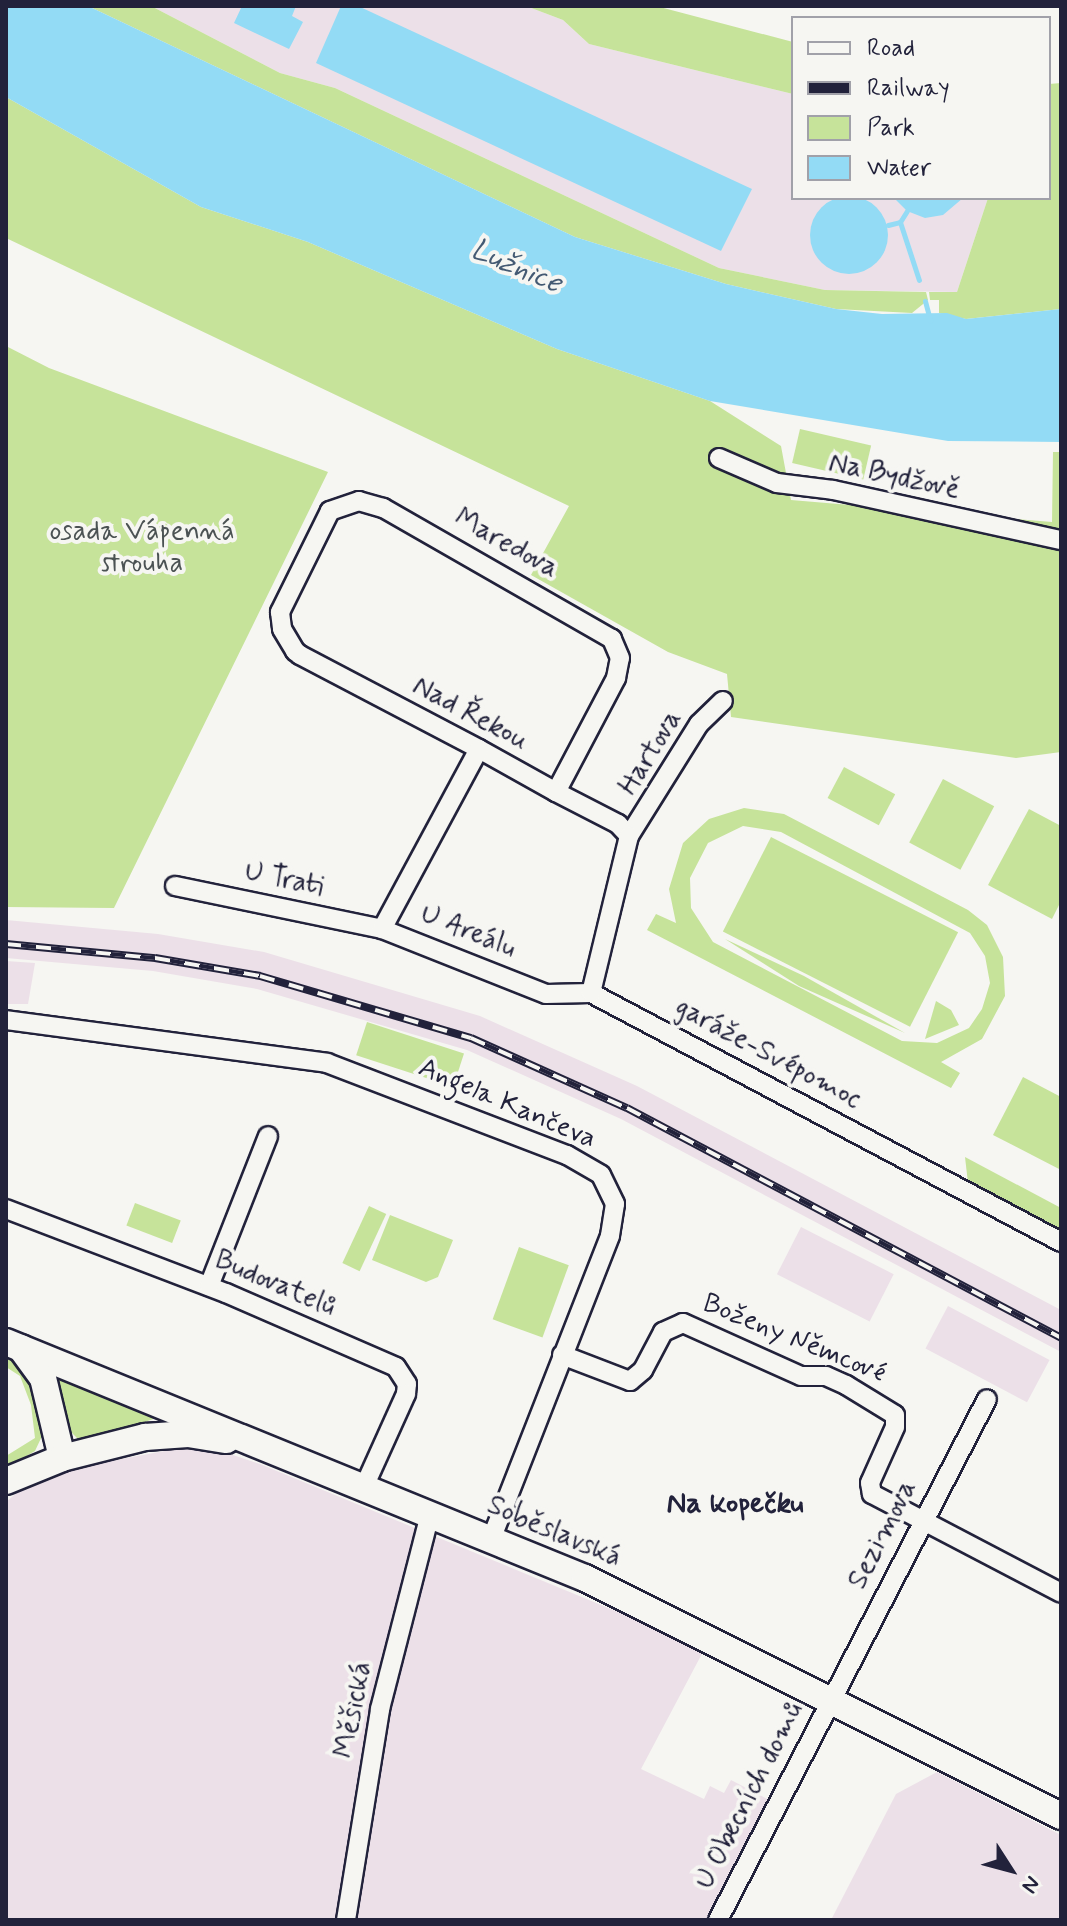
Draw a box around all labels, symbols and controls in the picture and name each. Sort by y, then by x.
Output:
legend [791,16,1051,200]
text: Road [867,33,915,64]
text: Railway [867,73,950,104]
text: Park [867,113,915,144]
text: Water [867,153,931,184]
water label: Lužnice [465,232,567,302]
street label: Na Bydžově [824,446,964,508]
street label: Maredova [448,502,564,586]
park label: osada Vápenná strouha [51,515,233,581]
street label: Nad Řekou [407,670,533,758]
street label: Hartova [612,704,690,802]
street label: U Trati [241,855,327,905]
street label: U Areálu [415,897,521,967]
street label: garáže-Svépomoc [669,991,867,1117]
street label: Angela Kančeva [413,1051,601,1157]
street label: Budovatelů [209,1244,341,1324]
street label: Boženy Němcové [697,1287,891,1391]
street label: Sezimova [841,1475,925,1595]
district label: Na kopečku [667,1486,803,1522]
street label: Soběslavská [482,1489,626,1575]
street label: Měšická [328,1659,380,1761]
street label: U Obecních domů [688,1697,812,1895]
north arrow [971,1830,1051,1910]
text: N [1015,1870,1046,1898]

